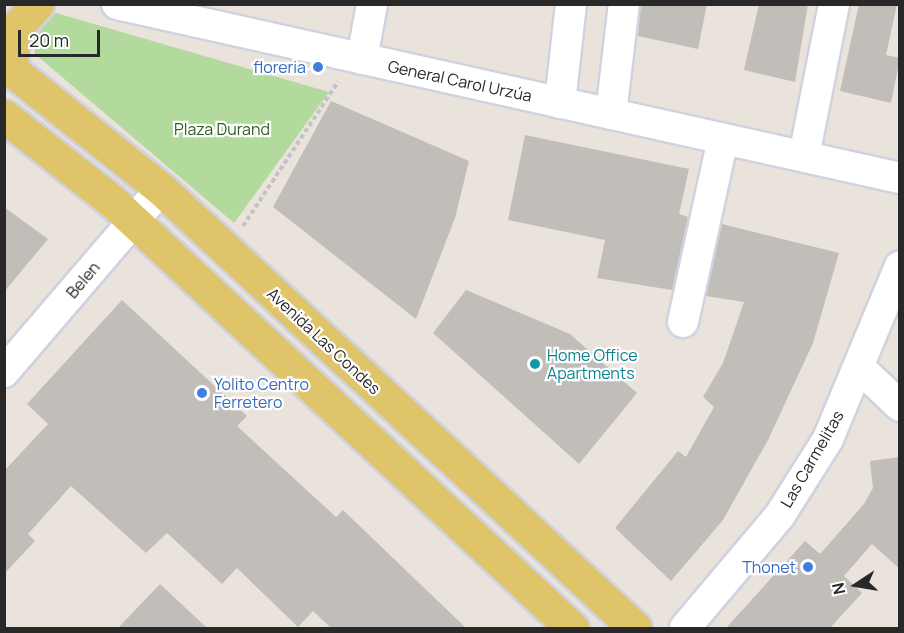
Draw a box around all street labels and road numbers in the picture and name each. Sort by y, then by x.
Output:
street label: General Carol Urzúa [386,56,534,106]
street label: Belen [62,258,104,302]
street label: Avenida Las Condes [264,284,384,398]
street label: Las Carmelitas [776,407,848,511]

